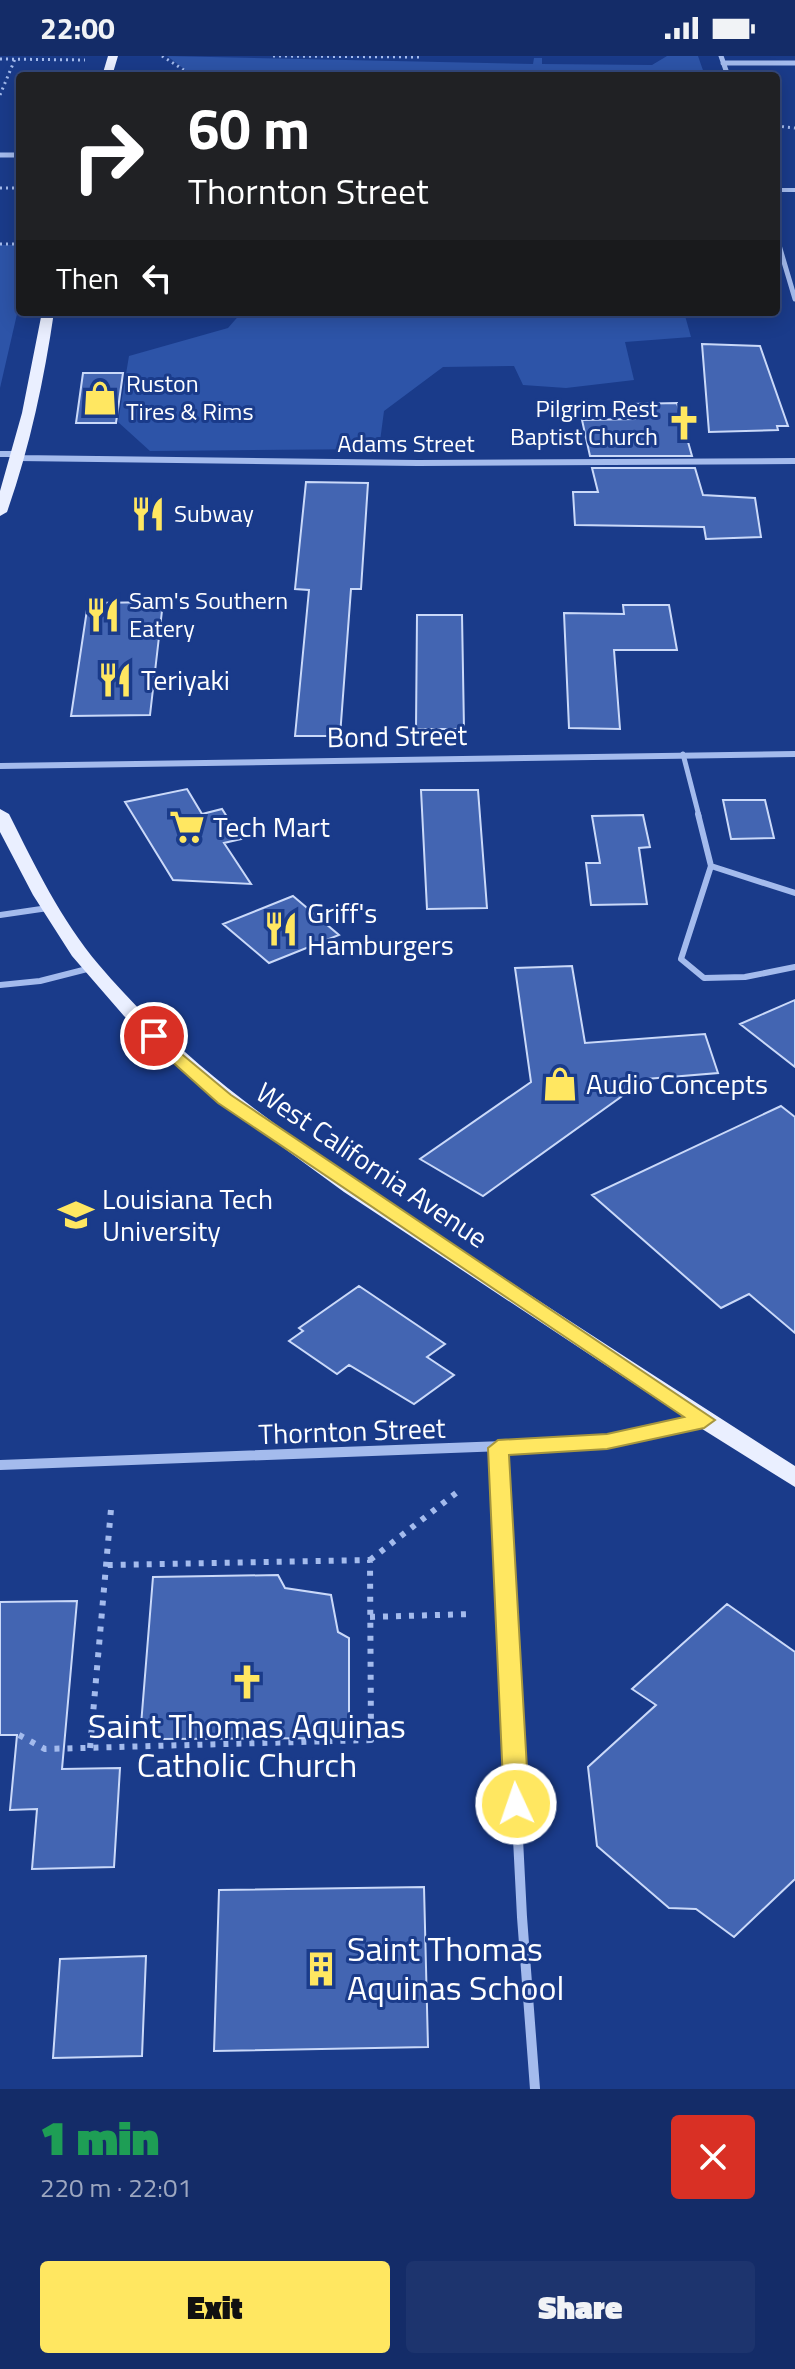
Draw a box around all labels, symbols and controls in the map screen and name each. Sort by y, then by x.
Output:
text: 22:00 [40,5,115,51]
text: 60 m [188,86,310,171]
icon: right [56,104,160,208]
text: Thornton Street [188,163,429,218]
text: Then [56,255,119,301]
icon: left [135,256,179,300]
place label: Ruston Tires & Rims [126,365,254,429]
shop icon: Ruston Tires & Rims [81,379,119,417]
place label: Pilgrim Rest Baptist Church [510,390,659,454]
church icon: Pilgrim Rest Baptist Church [665,404,703,442]
street label: Adams Street [337,425,475,461]
restaurant icon: Subway [129,495,167,533]
place label: Subway [174,495,254,531]
place label: Sam's Southern Eatery [129,582,288,646]
restaurant icon: Sam's Southern Eatery [84,596,122,634]
place label: Teriyaki [141,658,230,701]
restaurant icon: Teriyaki [96,661,134,699]
street label: Bond Street [327,713,468,758]
place label: Tech Mart [213,805,330,848]
supermarket icon: Tech Mart [168,808,206,846]
place label: Griff's Hamburgers [307,891,454,966]
restaurant icon: Griff's Hamburgers [262,910,300,948]
pin [120,1002,188,1070]
icon: arrive [132,1014,176,1058]
place label: Audio Concepts [586,1062,768,1105]
shop icon: Audio Concepts [541,1065,579,1103]
street label: West California Avenue [248,1071,497,1258]
place label: Louisiana Tech University [102,1177,273,1252]
school or university icon: Louisiana Tech University [57,1196,95,1234]
street label: Thornton Street [258,1406,446,1455]
church icon: Saint Thomas Aquinas Catholic Church [228,1663,266,1701]
place label: Saint Thomas Aquinas Catholic Church [88,1699,406,1790]
position arrow [474,1762,558,1846]
place label: Saint Thomas Aquinas School [347,1922,564,2013]
building icon: Saint Thomas Aquinas School [302,1950,340,1988]
text: 1 min [40,2101,159,2174]
button: close [671,2115,755,2199]
text: 220 m · 22:01 [40,2168,192,2207]
button: Exit [40,2261,390,2353]
button: Share [406,2261,755,2353]

